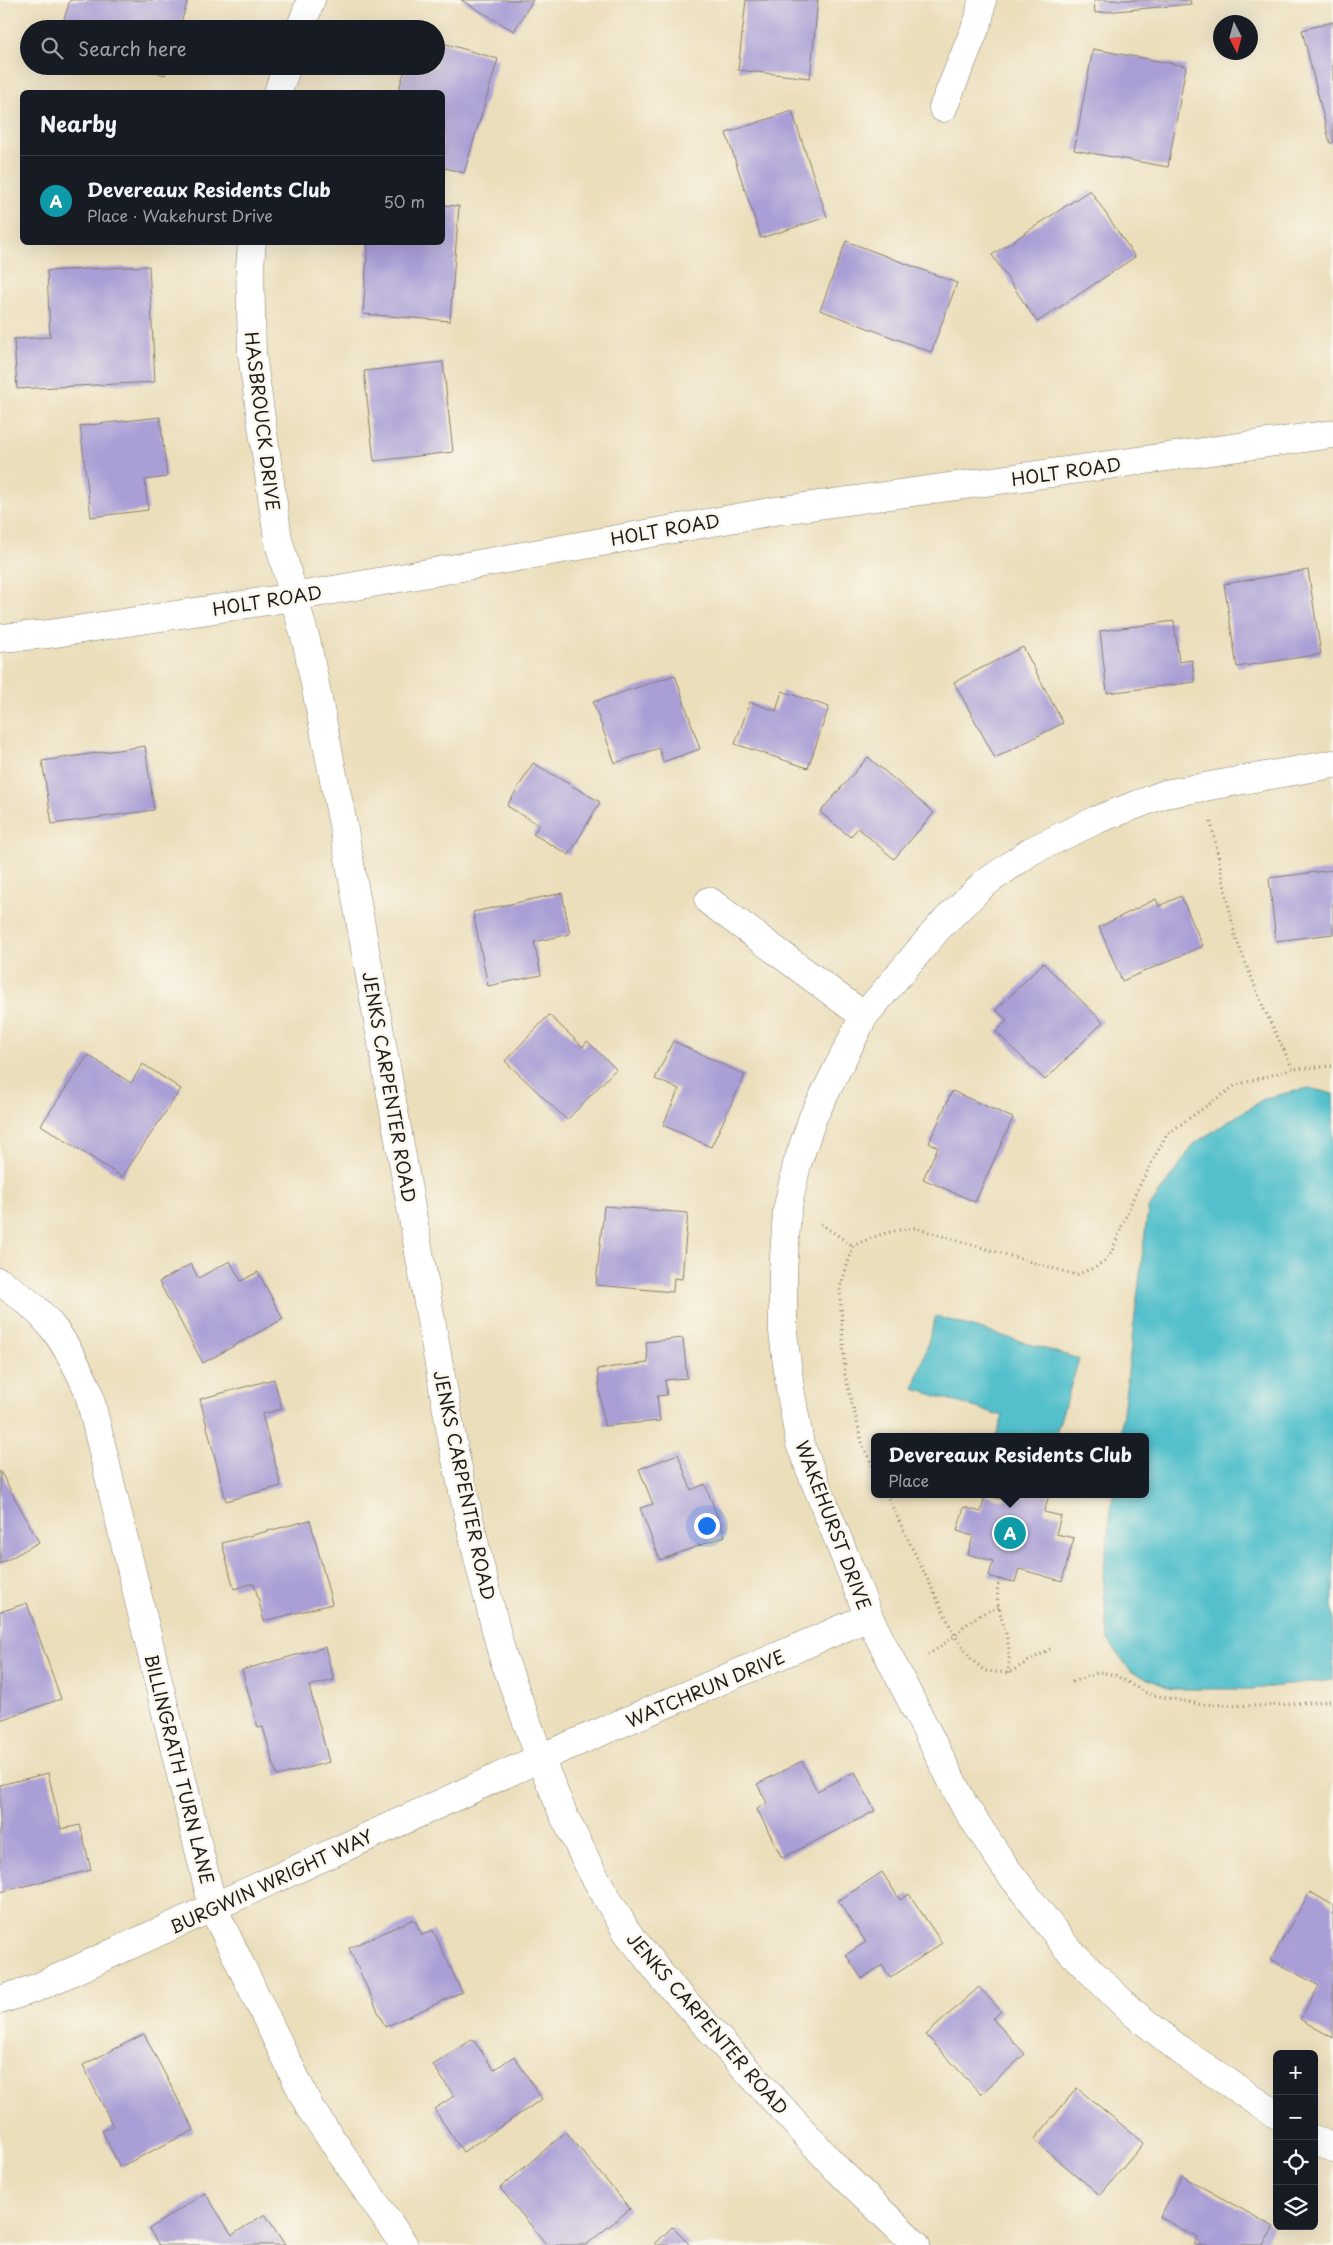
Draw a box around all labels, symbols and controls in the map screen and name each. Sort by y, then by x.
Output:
north arrow [1213,15,1258,60]
search box [20,20,445,75]
icon: search [38,34,66,62]
text: Search here [78,34,187,62]
text: Nearby [40,107,117,139]
text: Devereaux Residents Club [87,175,331,203]
text: A [50,189,62,213]
text: 50 m [384,189,425,213]
text: Place · Wakehurst Drive [87,203,273,227]
street label: HASBROUCK DRIVE [239,330,287,512]
street label: HOLT ROAD [1009,450,1123,492]
street label: HOLT ROAD [608,506,722,552]
street label: HOLT ROAD [210,578,324,622]
street label: JENKS CARPENTER ROAD [356,969,424,1205]
street label: JENKS CARPENTER ROAD [427,1368,503,1602]
popup [871,1433,1149,1498]
street label: WAKEHURST DRIVE [789,1436,879,1614]
text: Devereaux Residents Club [888,1440,1132,1468]
text: Place [888,1468,929,1492]
your location [694,1513,720,1539]
pin: A [994,1514,1026,1552]
street label: WATCHRUN DRIVE [621,1642,789,1734]
street label: BILLINGRATH TURN LANE [138,1651,222,1887]
street label: BURGWIN WRIGHT WAY [165,1822,378,1940]
street label: JENKS CARPENTER ROAD [621,1926,795,2120]
map controls [1273,2050,1318,2230]
button: + [1273,2050,1318,2095]
button: − [1273,2095,1318,2140]
button: locate [1273,2140,1318,2185]
button: layers [1273,2185,1318,2230]

